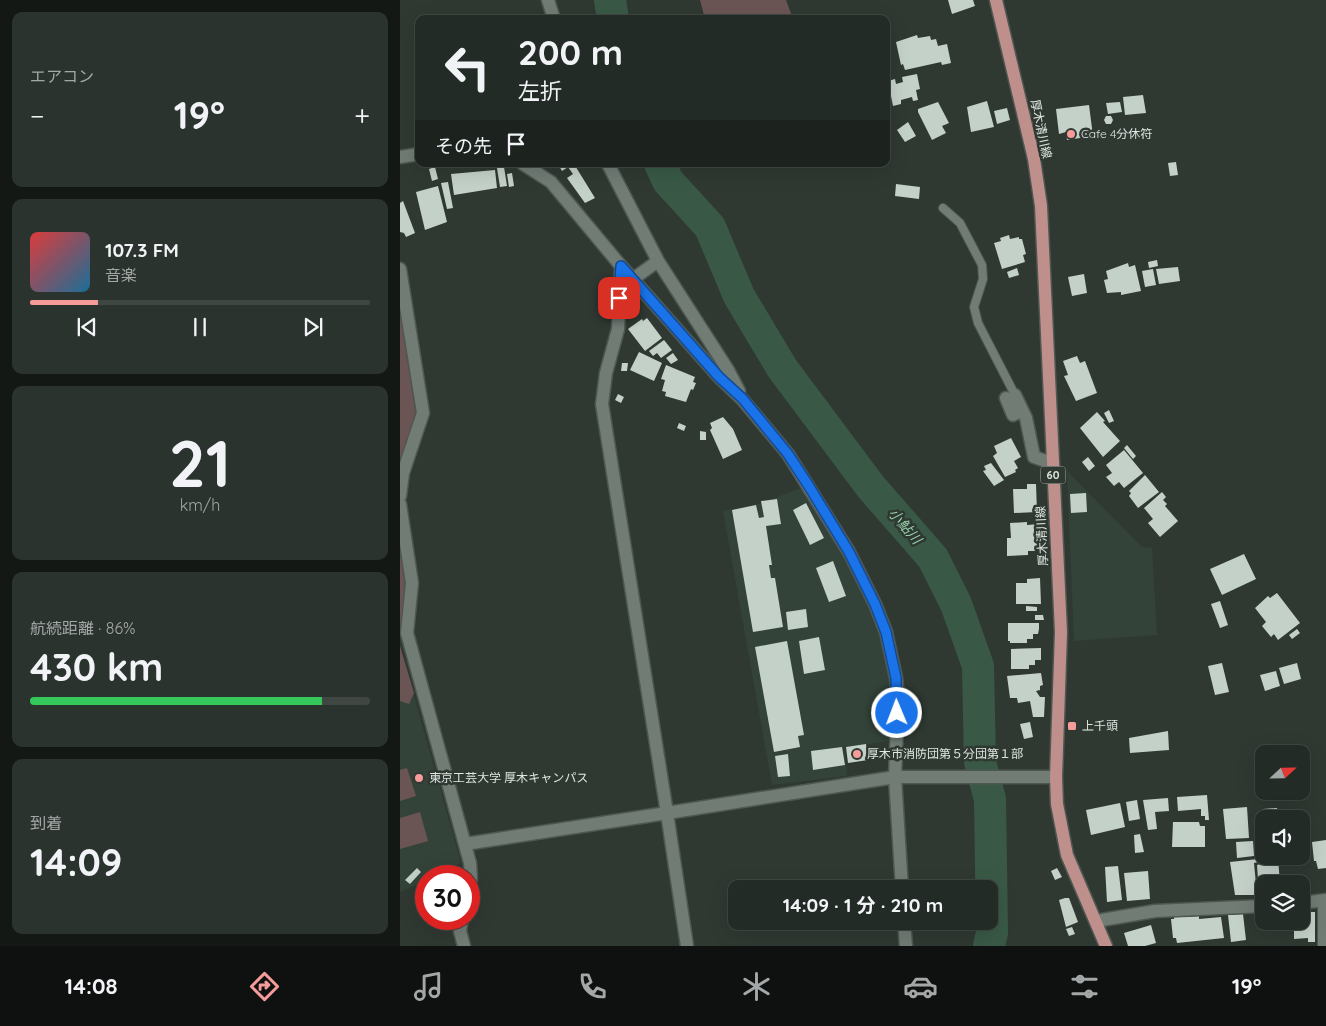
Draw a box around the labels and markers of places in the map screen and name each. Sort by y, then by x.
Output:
place label: Cafe 4分休符 [1081,126,1152,141]
marker: Cafe 4分休符 [1065,128,1077,140]
pin [598,277,640,319]
place label: 上千頭 [1082,718,1118,733]
marker: 上千頭 [1066,720,1078,732]
place label: 厚木市消防団第５分団第１部 [867,746,1023,761]
marker: 厚木市消防団第５分団第１部 [851,748,863,760]
place label: 東京工芸大学 厚木キャンパス [429,770,588,785]
marker: 東京工芸大学 厚木キャンパス [413,772,425,784]

